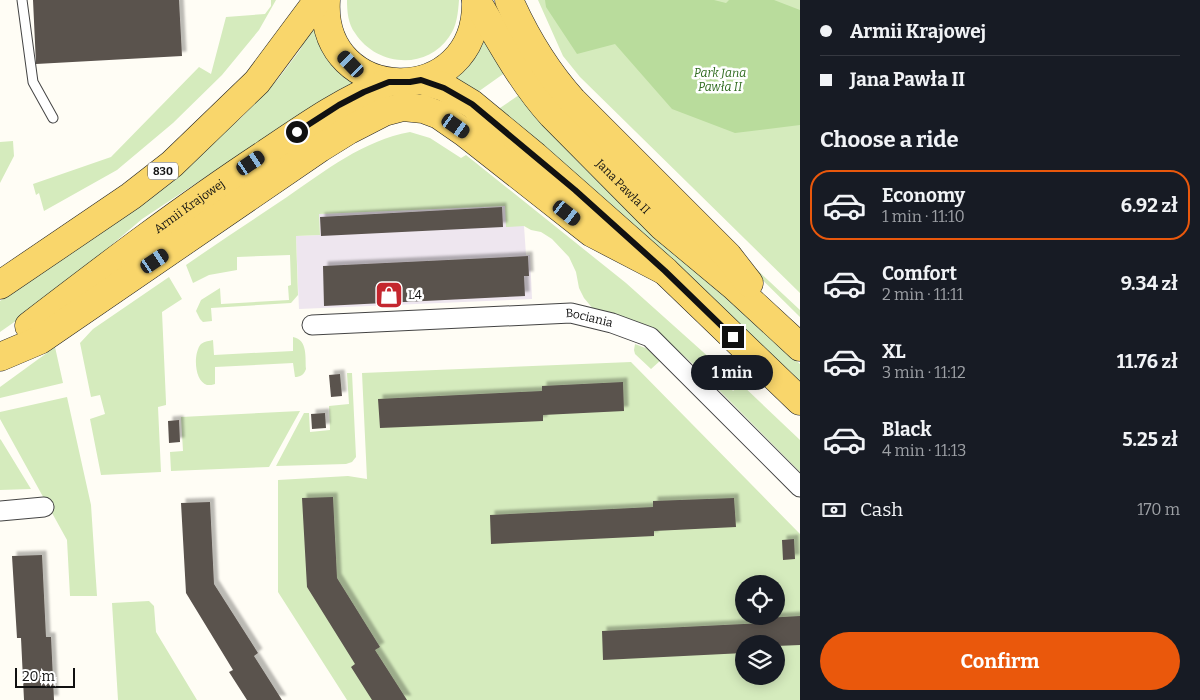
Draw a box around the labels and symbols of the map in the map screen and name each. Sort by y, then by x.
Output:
car [335,48,366,80]
park label: Park Jana Pawła II [694,66,746,94]
car [439,111,472,141]
route start [286,121,308,143]
car [234,148,267,178]
street label: Jana Pawła II [592,156,653,217]
road number: 830 [148,162,178,180]
street label: Armii Krajowej [151,177,227,236]
car [550,198,583,228]
car [138,246,171,276]
shop icon: L4 [374,280,404,310]
place label: L4 [408,288,422,302]
street label: Bociania [565,306,615,330]
route end [722,326,744,348]
callout: 1 min [692,354,774,390]
scale bar [15,665,75,688]

